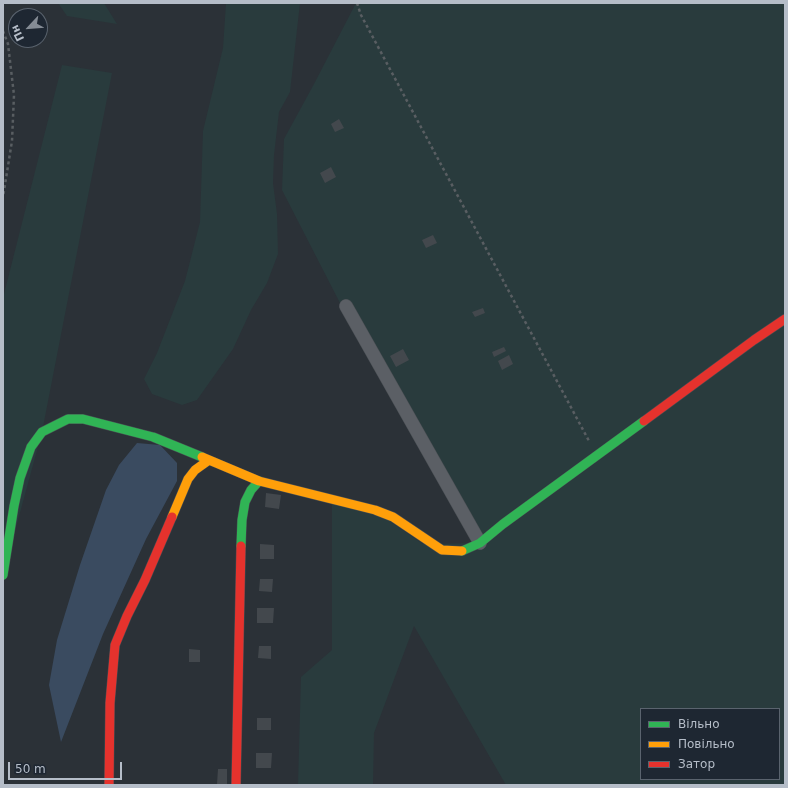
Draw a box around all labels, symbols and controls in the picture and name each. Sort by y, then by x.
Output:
north arrow [8,8,48,48]
text: Пн [8,23,27,43]
legend [640,708,780,780]
text: Вільно [678,717,720,731]
text: Повільно [678,737,735,751]
scale bar [10,754,124,780]
text: Затор [678,757,715,771]
text: 50 m [15,762,46,776]

